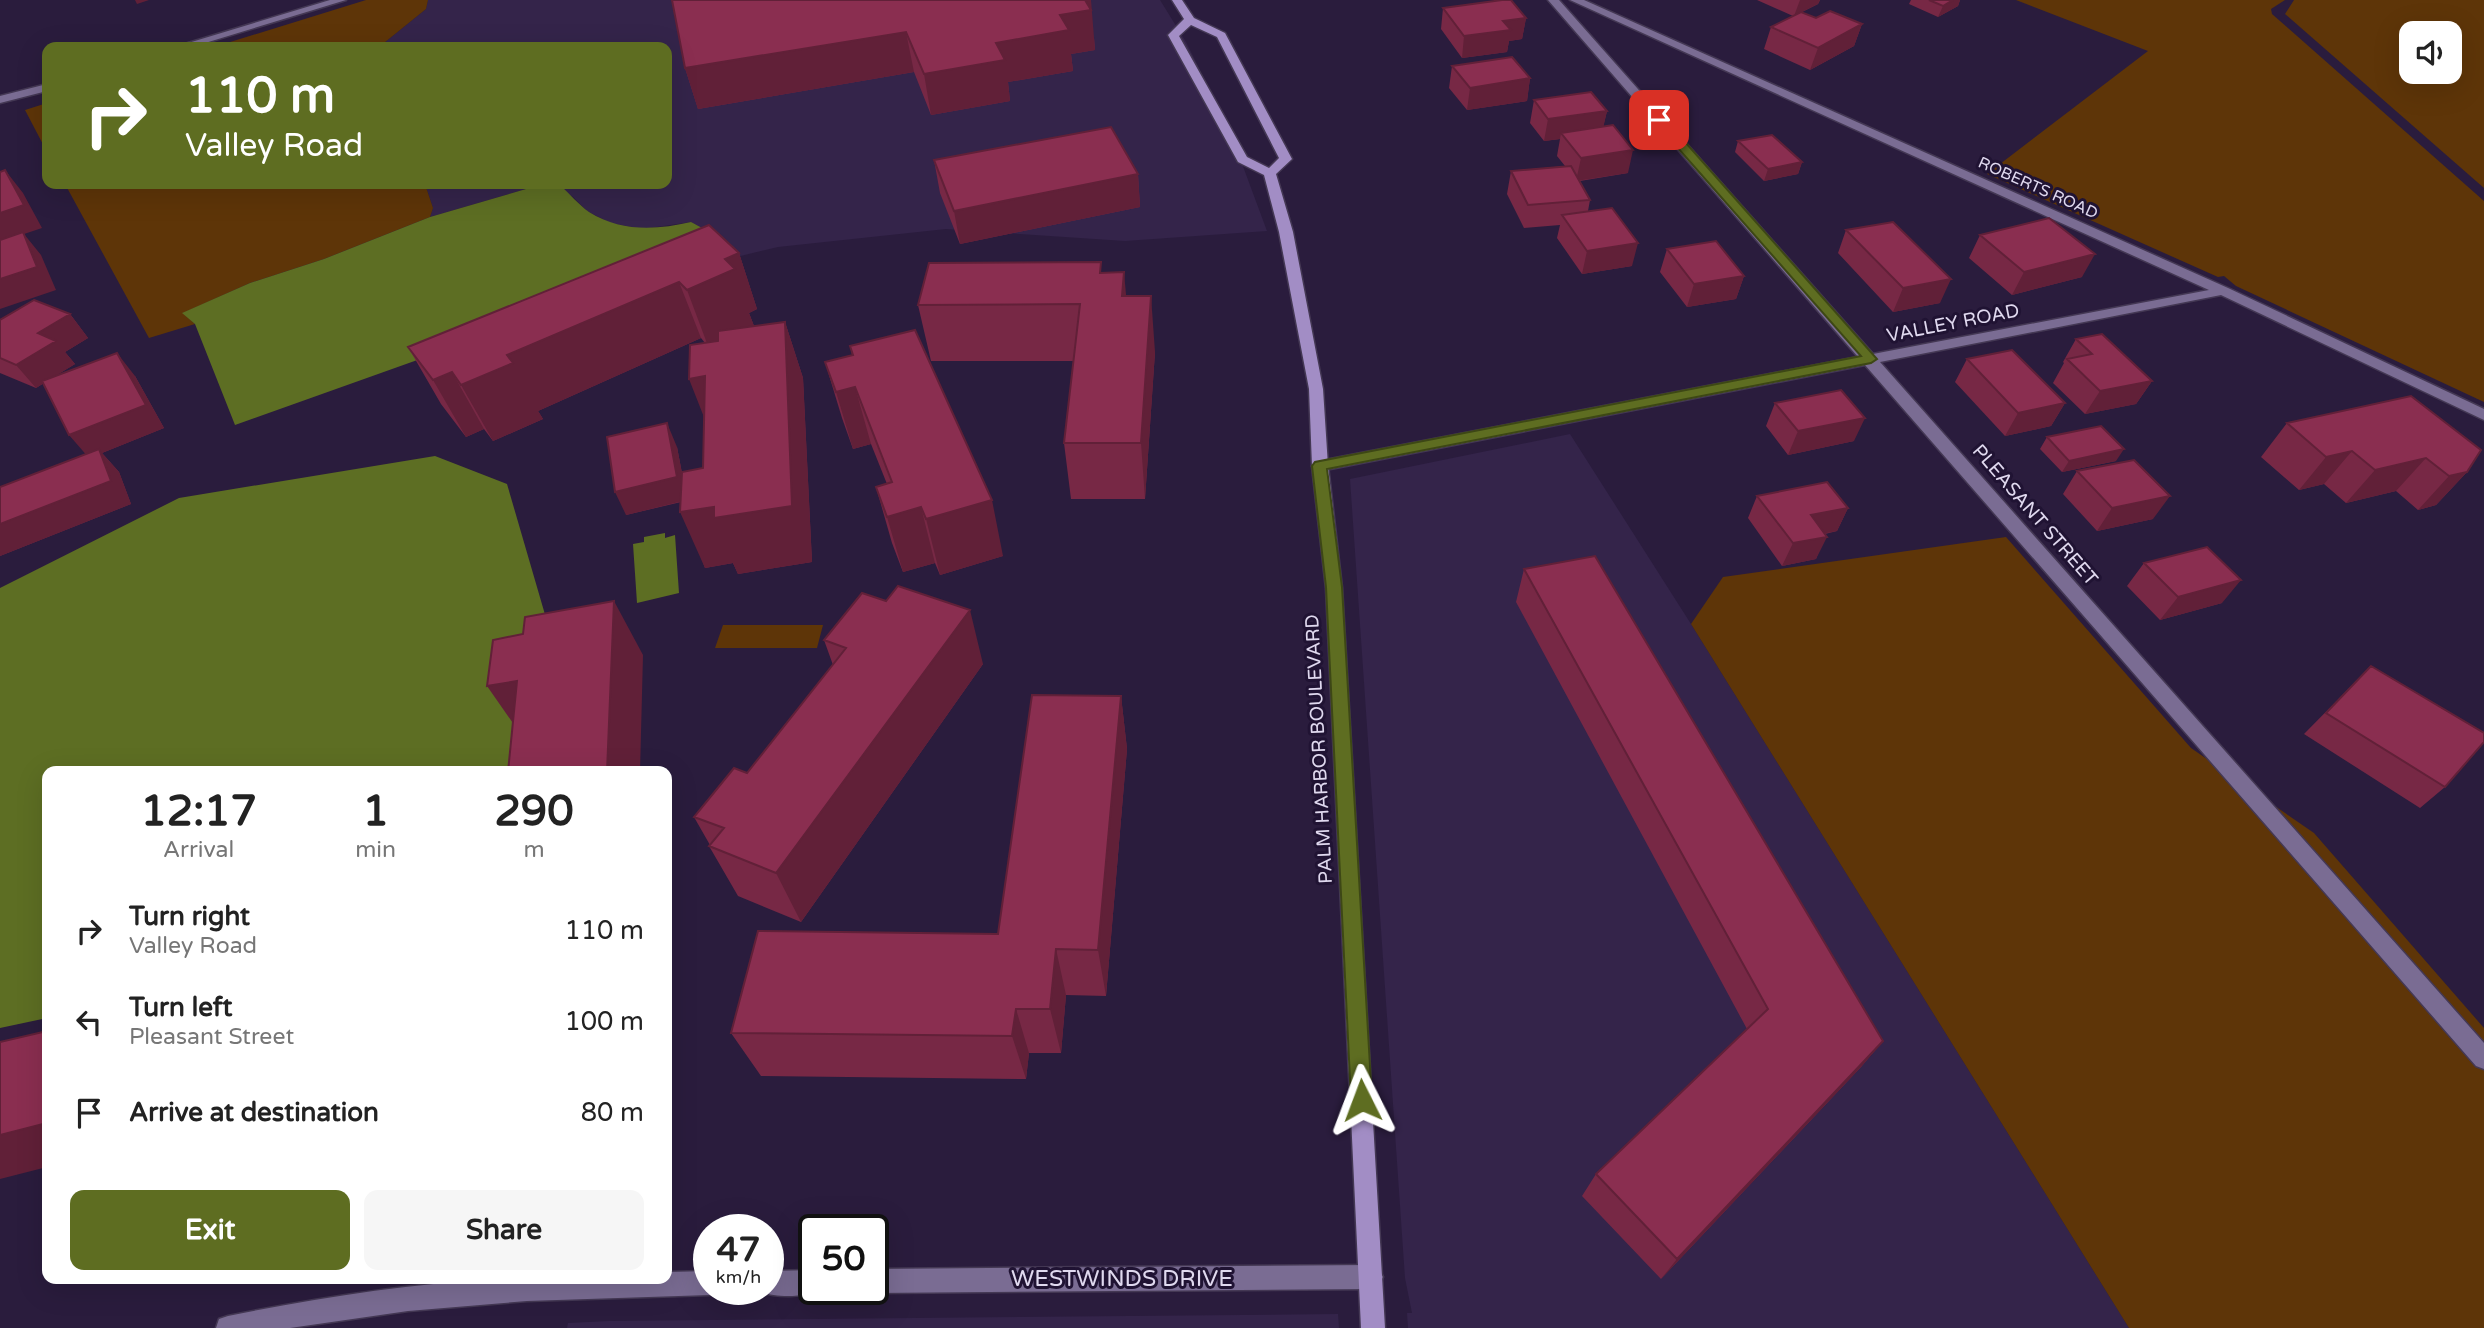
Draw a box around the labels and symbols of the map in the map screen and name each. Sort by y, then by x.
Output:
pin [1629,90,1689,150]
street label: ROBERTS ROAD [1975,153,2101,223]
street label: VALLEY ROAD [1885,299,2021,347]
street label: PLEASANT STREET [1968,440,2102,590]
street label: PALM HARBOR BOULEVARD [1301,614,1337,884]
position arrow [1325,1063,1399,1137]
speed limit sign: 50 [798,1214,889,1305]
street label: WESTWINDS DRIVE [1011,1265,1233,1293]

